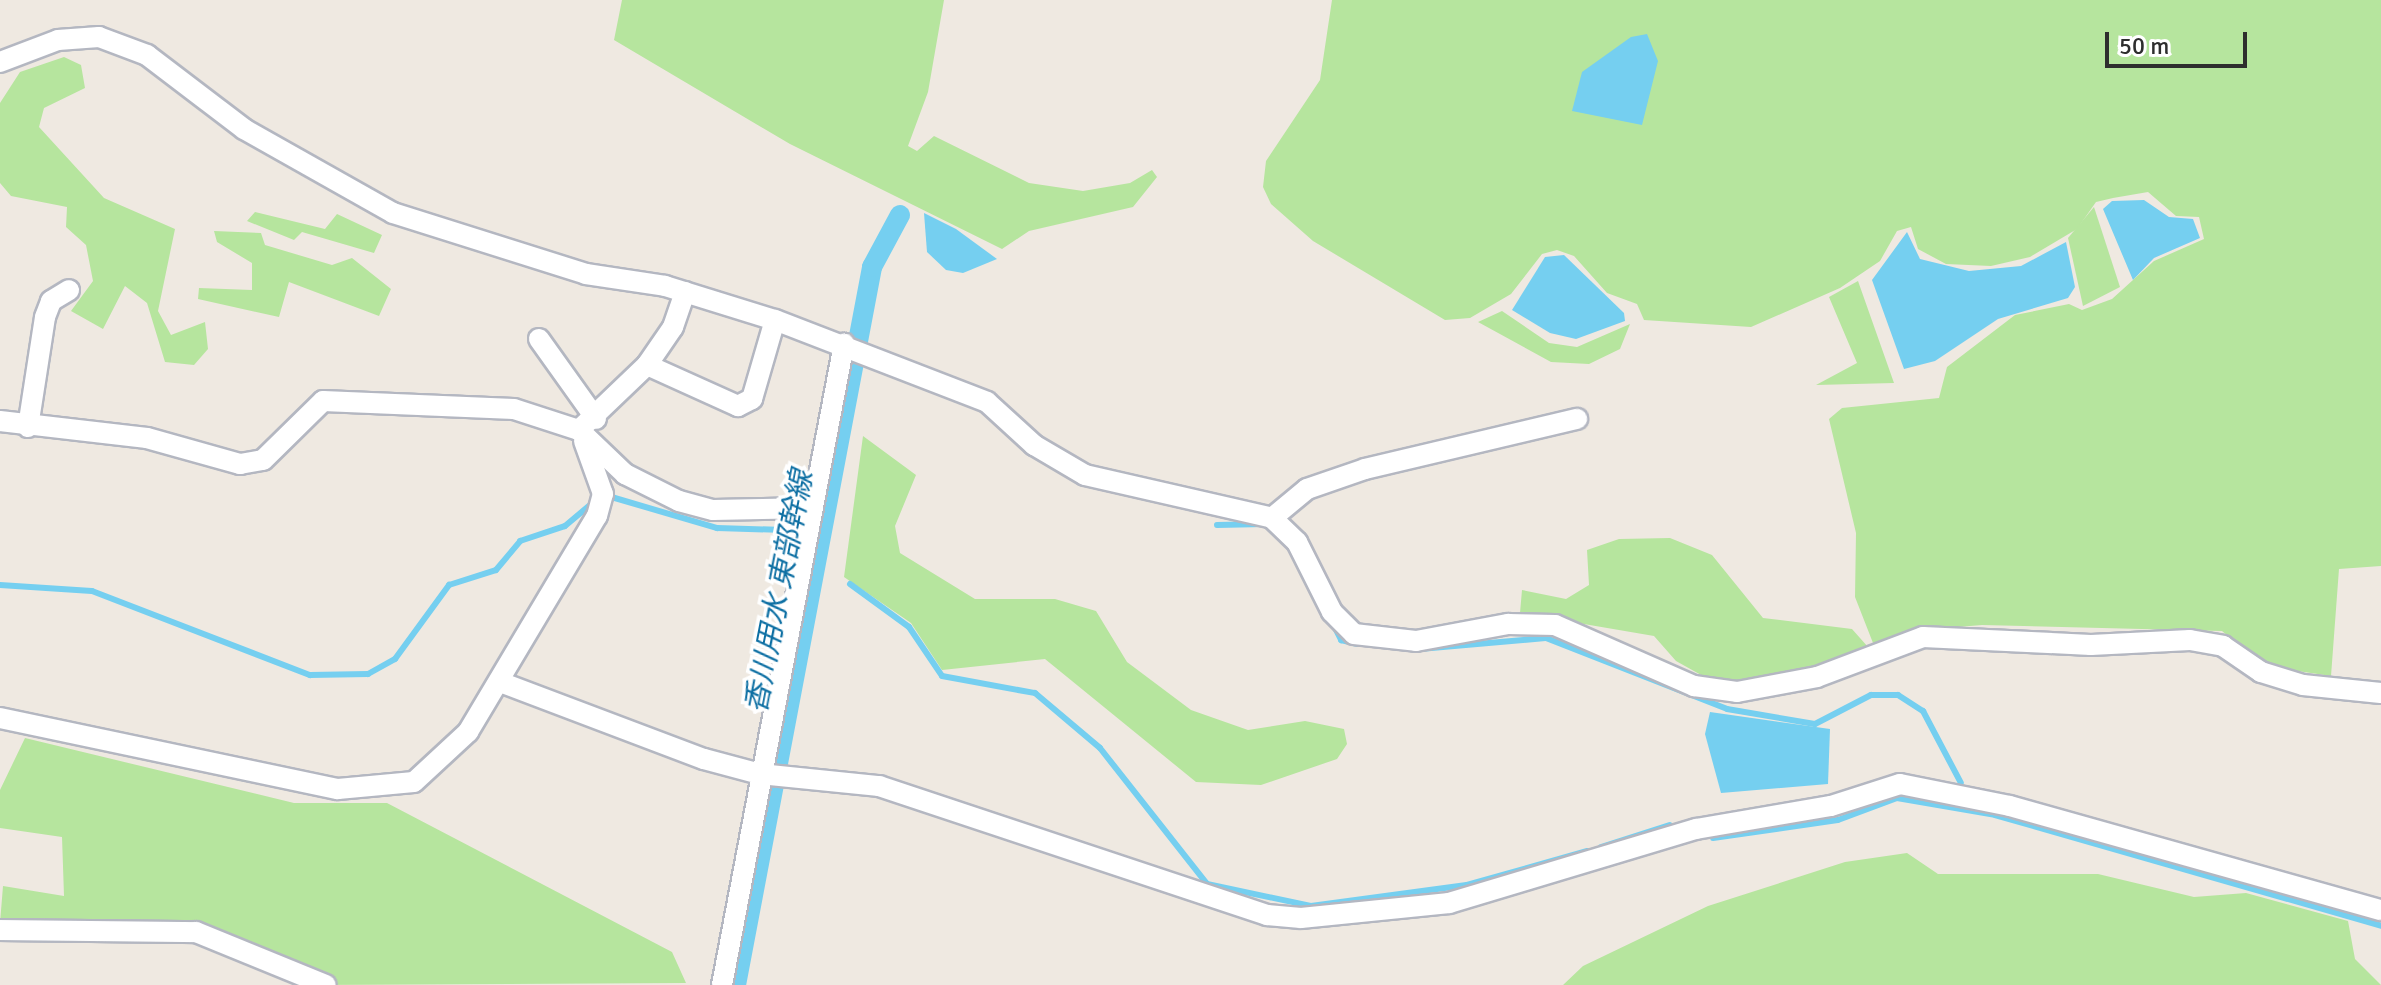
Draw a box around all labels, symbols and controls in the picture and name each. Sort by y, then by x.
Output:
scale bar [2109,16,2251,66]
text: 50 m [2119,31,2169,61]
water label: 香川用水 東部幹線 [739,468,821,716]

